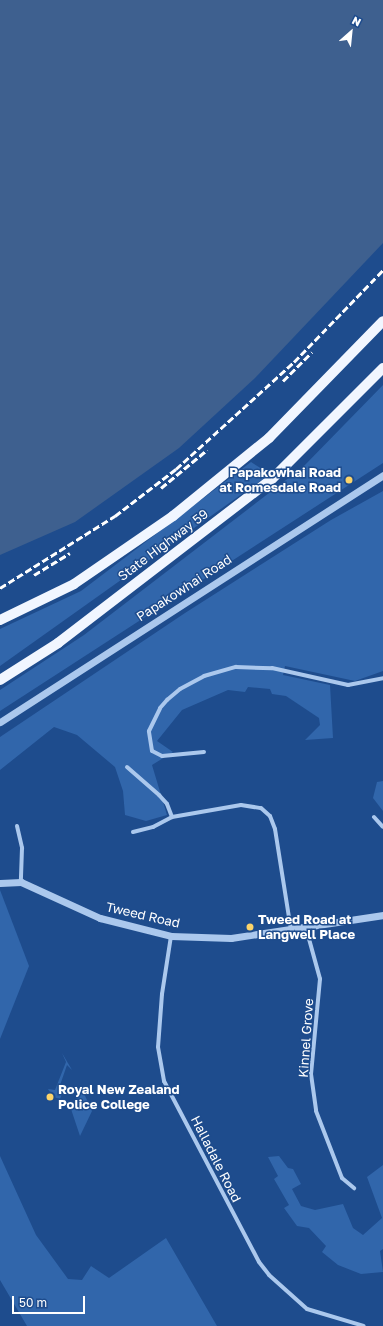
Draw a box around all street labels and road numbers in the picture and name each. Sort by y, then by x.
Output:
street label: State Highway 59 [115,506,211,584]
street label: Papakowhai Road [134,551,234,625]
street label: Tweed Road [104,899,182,931]
street label: Kinnel Grove [295,998,317,1078]
street label: Halladale Road [188,1113,244,1205]

